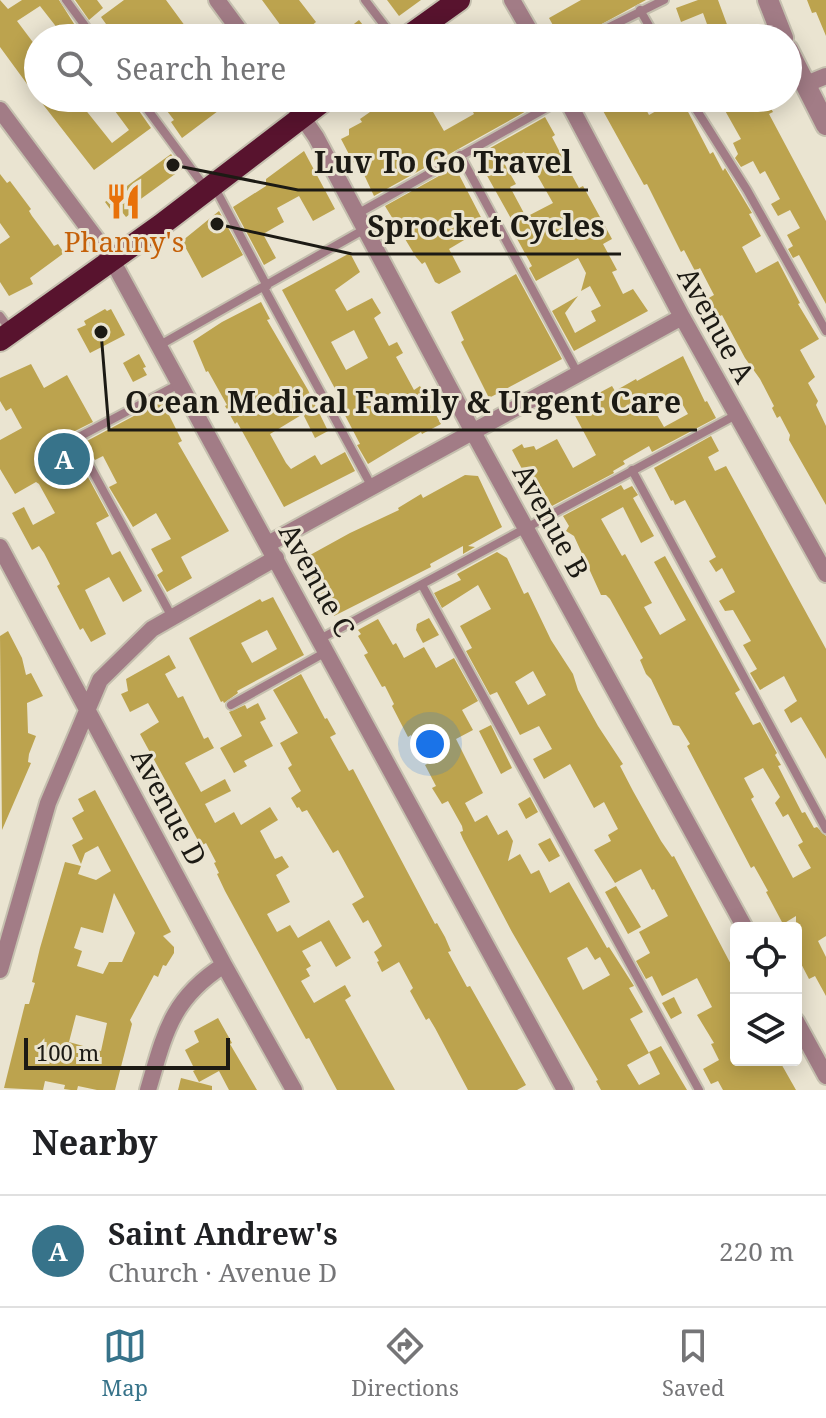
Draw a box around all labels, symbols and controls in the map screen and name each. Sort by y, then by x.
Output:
search box [24,24,802,112]
icon: search [52,46,96,90]
text: Search here [116,48,286,89]
callout: Luv To Go Travel [298,136,588,190]
text: Luv To Go Travel [314,141,573,182]
restaurant icon: Phanny's [105,183,143,221]
callout: Sprocket Cycles [352,200,621,254]
text: Sprocket Cycles [367,205,605,246]
place label: Phanny's [64,222,184,260]
street label: Avenue A [669,260,764,390]
callout: Ocean Medical Family & Urgent Care [109,376,697,430]
text: Ocean Medical Family & Urgent Care [125,381,681,422]
pin: A [38,429,90,489]
street label: Avenue B [505,456,599,585]
street label: Avenue C [271,516,365,643]
your location [410,724,450,764]
street label: Avenue D [123,741,217,872]
map controls [730,922,802,1066]
button: locate [730,922,802,994]
button: layers [730,994,802,1066]
scale bar [24,1034,230,1070]
text: 100 m [36,1037,99,1067]
text: Nearby [32,1119,158,1165]
text: Saint Andrew's [108,1213,338,1254]
text: A [48,1233,68,1269]
text: 220 m [719,1233,794,1269]
text: Church · Avenue D [108,1254,337,1290]
tab: Map [102,1324,148,1402]
tab: Directions [351,1324,459,1402]
tab: Saved [662,1324,724,1402]

